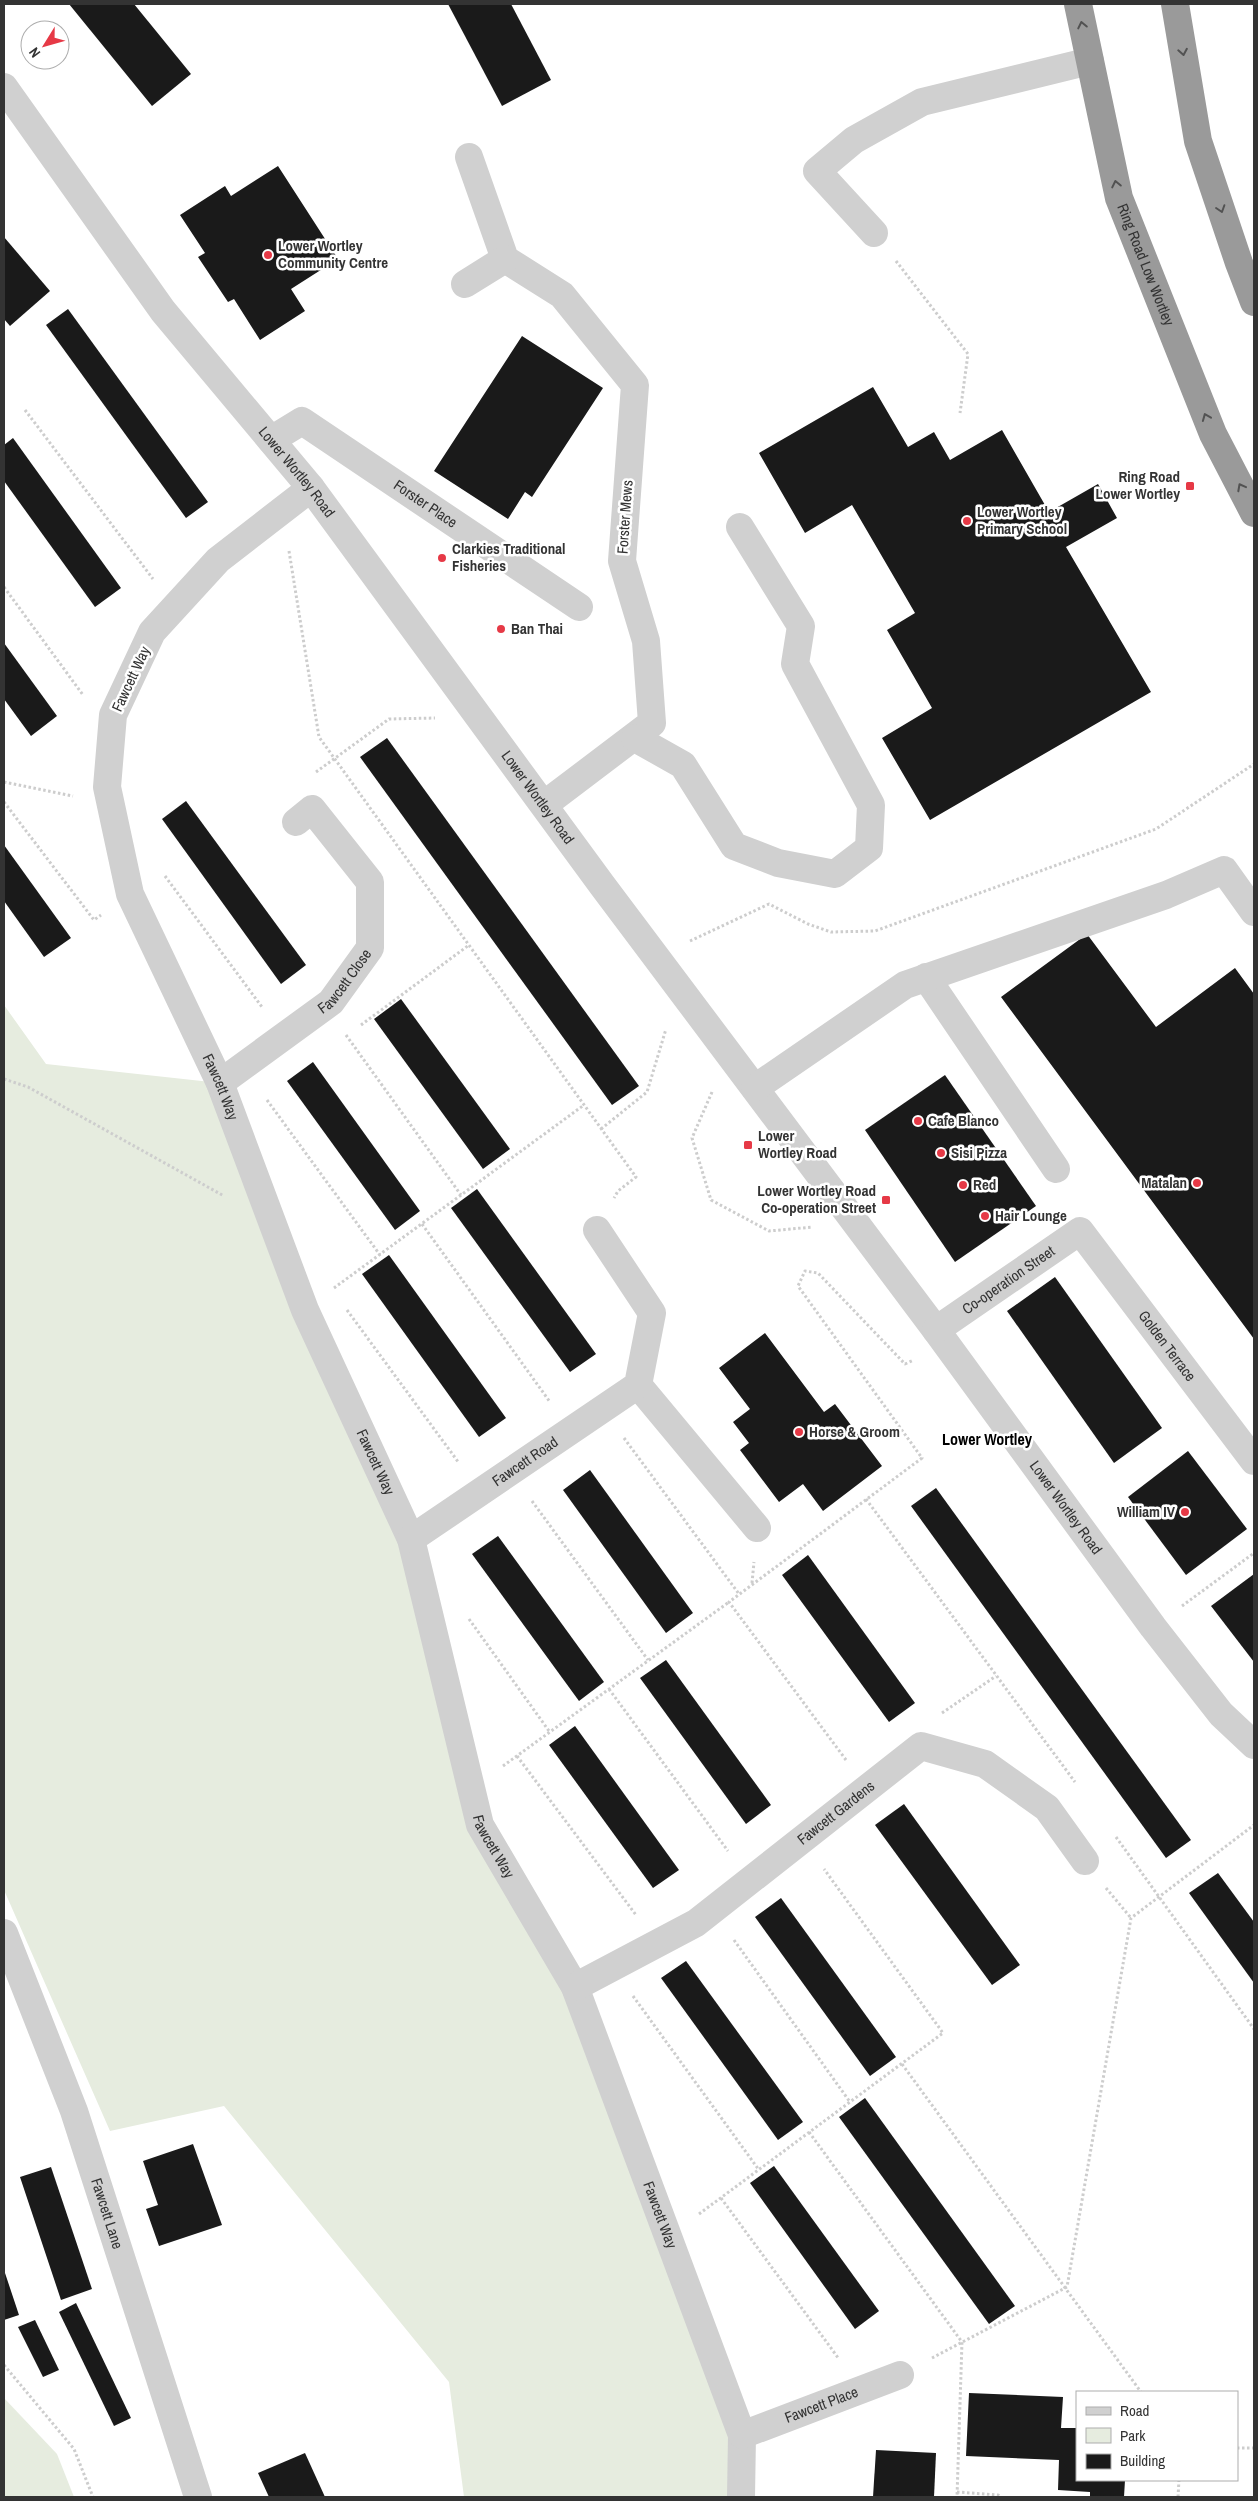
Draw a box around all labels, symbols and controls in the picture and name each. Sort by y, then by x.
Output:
north arrow [20,20,70,70]
one-way arrow [1078,21,1088,30]
text: N [25,44,44,62]
one-way arrow [1177,47,1187,56]
one-way arrow [1111,180,1122,189]
street label: Ring Road Low Wortley [1112,200,1180,329]
one-way arrow [1215,205,1225,213]
place label: Lower Wortley Community Centre [278,235,388,273]
marker: Lower Wortley Community Centre [262,249,274,261]
one-way arrow [1202,413,1213,422]
street label: Lower Wortley Road [254,422,340,522]
place label: Ring Road Lower Wortley [1095,466,1180,504]
street label: Forster Place [390,474,462,532]
street label: Forster Mews [611,479,638,555]
marker: Ring Road Lower Wortley [1184,480,1196,492]
one-way arrow [1237,483,1247,492]
place label: Lower Wortley Primary School [977,501,1067,539]
marker: Lower Wortley Primary School [961,515,973,527]
place label: Clarkies Traditional Fisheries [452,538,566,576]
marker: Clarkies Traditional Fisheries [436,552,448,564]
place label: Ban Thai [511,618,563,639]
marker: Ban Thai [495,623,507,635]
street label: Fawcett Way [106,642,155,715]
street label: Lower Wortley Road [497,746,580,848]
street label: Fawcett Close [313,944,376,1018]
street label: Fawcett Way [198,1050,244,1124]
place label: Cafe Blanco [928,1110,999,1131]
marker: Cafe Blanco [912,1115,924,1127]
place label: Lower Wortley Road [758,1125,837,1163]
marker: Lower Wortley Road [742,1139,754,1151]
place label: Sisi Pizza [951,1142,1007,1163]
marker: Sisi Pizza [935,1147,947,1159]
place label: Matalan [1141,1172,1187,1193]
place label: Red [973,1174,996,1195]
marker: Matalan [1191,1177,1203,1189]
marker: Red [957,1179,969,1191]
place label: Lower Wortley Road Co-operation Street [757,1180,876,1218]
marker: Lower Wortley Road Co-operation Street [880,1194,892,1206]
place label: Hair Lounge [995,1205,1067,1226]
marker: Hair Lounge [979,1210,991,1222]
street label: Co-operation Street [958,1240,1059,1319]
street label: Golden Terrace [1134,1306,1201,1386]
place label: Horse & Groom [809,1421,900,1442]
street label: Fawcett Way [352,1426,400,1499]
marker: Horse & Groom [793,1426,805,1438]
district label: Lower Wortley [942,1428,1033,1450]
street label: Fawcett Road [488,1431,562,1491]
street label: Lower Wortley Road [1025,1456,1107,1558]
place label: William IV [1117,1501,1176,1522]
marker: William IV [1179,1506,1191,1518]
street label: Fawcett Gardens [793,1775,879,1850]
street label: Fawcett Way [468,1813,520,1883]
street label: Fawcett Lane [86,2175,129,2252]
street label: Fawcett Way [638,2178,683,2252]
street label: Fawcett Place [782,2381,861,2428]
legend [1076,2391,1238,2481]
text: Road [1120,2400,1149,2421]
text: Park [1120,2425,1146,2446]
text: Building [1120,2450,1165,2471]

